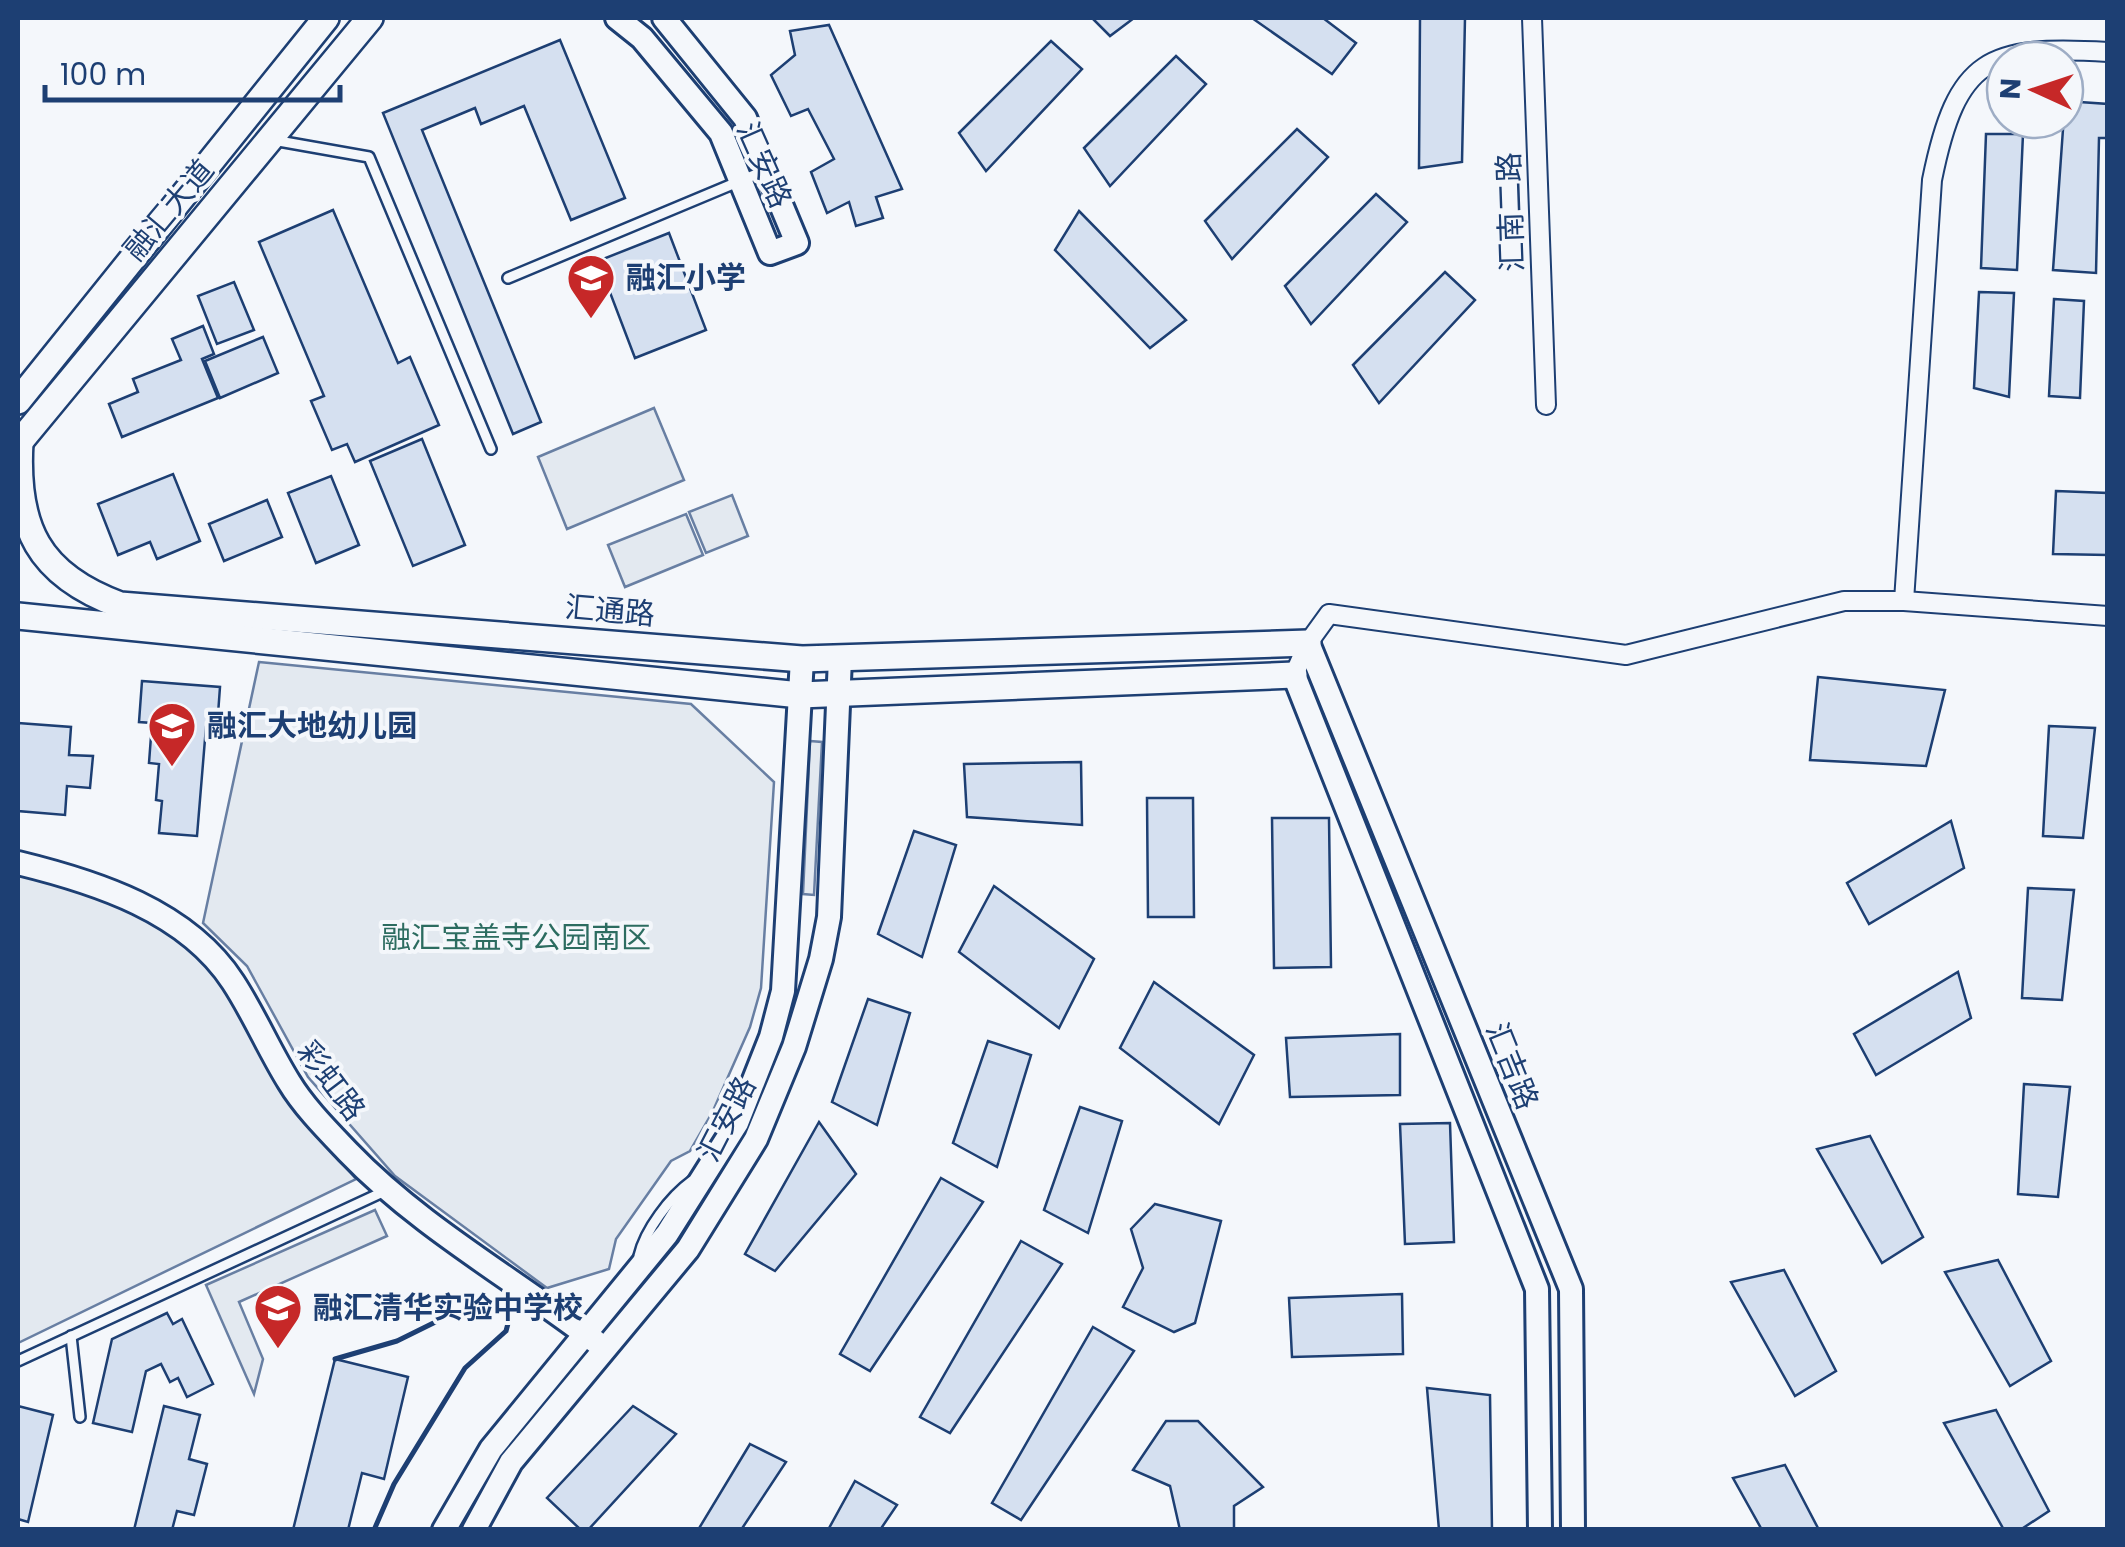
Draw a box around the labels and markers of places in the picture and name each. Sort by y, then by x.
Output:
school or university icon: 融汇小学 [565,252,617,320]
place label: 融汇小学 [626,256,746,299]
school or university icon: 融汇大地幼儿园 [146,700,198,768]
place label: 融汇大地幼儿园 [207,704,417,747]
school or university icon: 融汇清华实验中学校 [252,1282,304,1350]
place label: 融汇清华实验中学校 [313,1286,583,1329]

